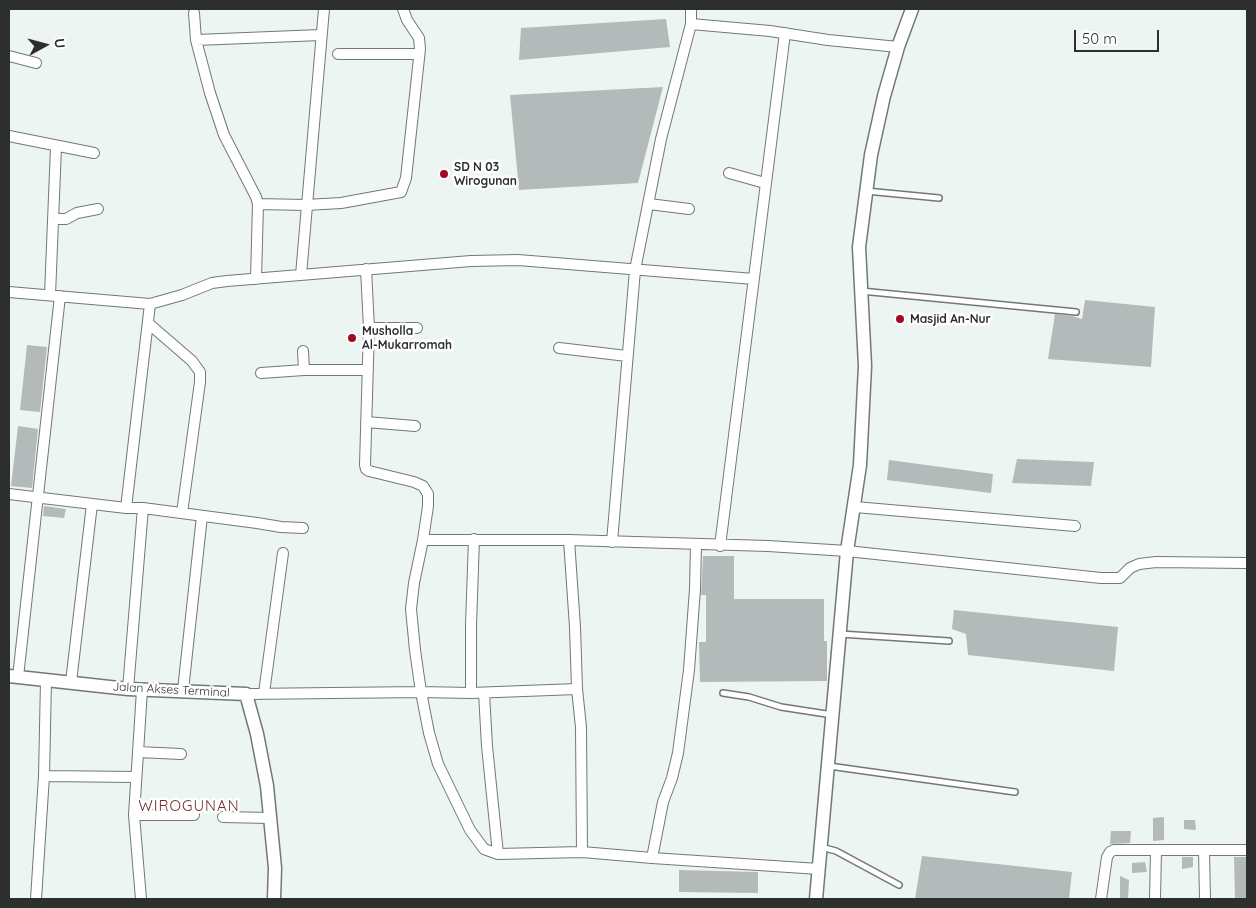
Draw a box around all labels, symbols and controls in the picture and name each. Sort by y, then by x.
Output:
north arrow [20,20,70,70]
scale bar [1076,20,1161,52]
text: 50 m [1082,29,1117,48]
text: U [50,37,69,49]
place label: SD N 03 Wirogunan [454,160,517,188]
marker: SD N 03 Wirogunan [438,168,450,180]
place label: Masjid An-Nur [910,312,991,326]
marker: Masjid An-Nur [894,313,906,325]
place label: Musholla Al-Mukarromah [362,324,452,352]
marker: Musholla Al-Mukarromah [346,332,358,344]
street label: Jalan Akses Terminal [112,680,230,700]
district label: WIROGUNAN [137,797,241,815]

